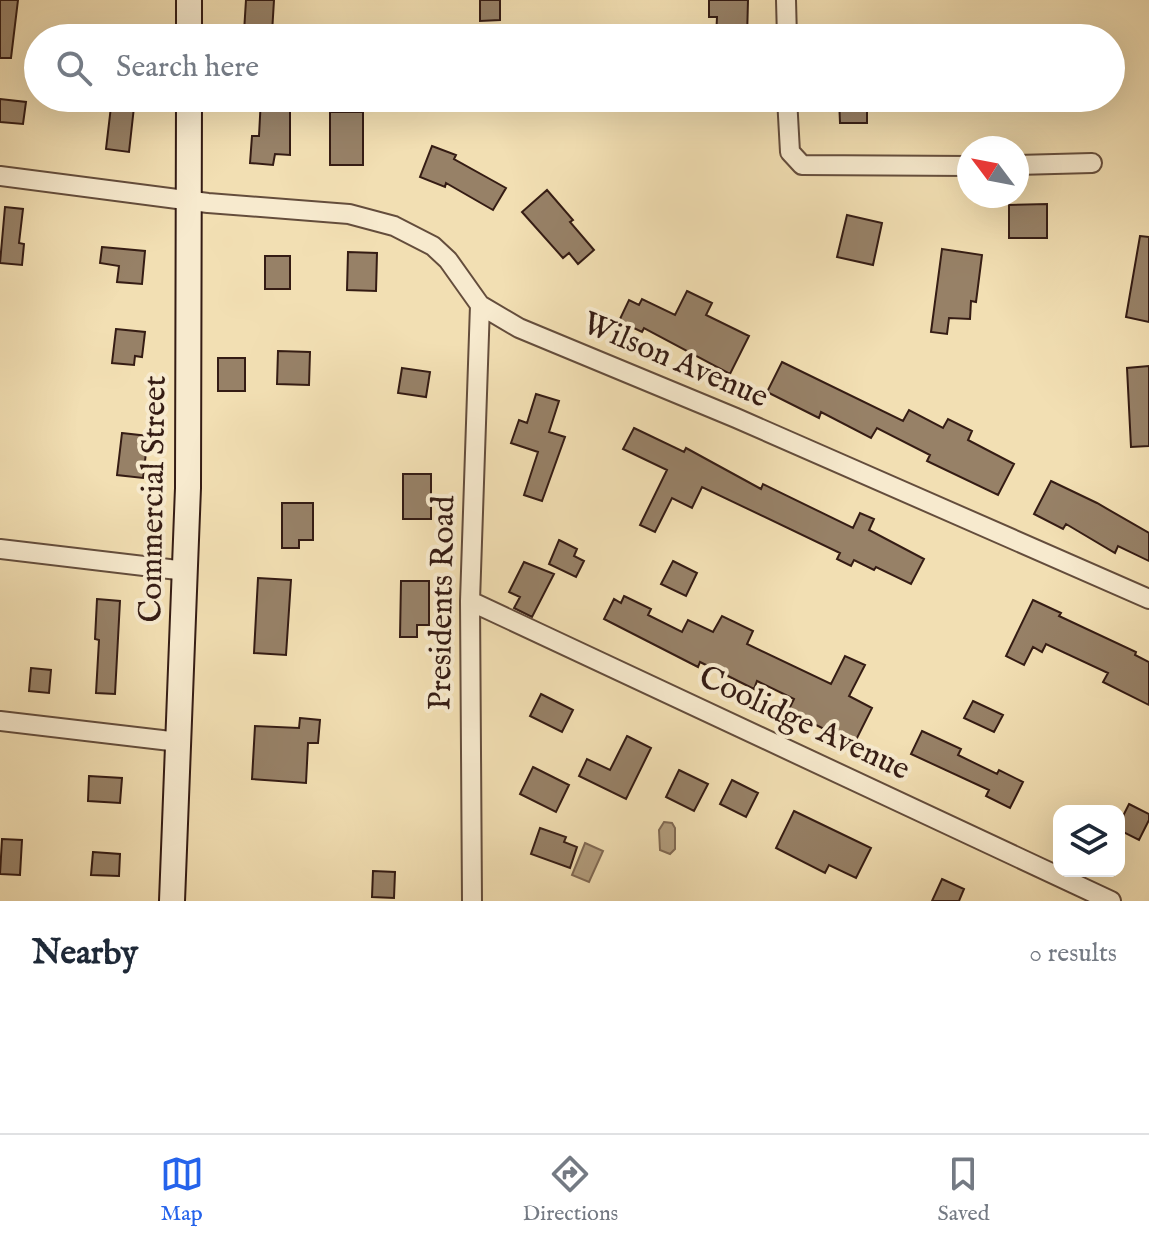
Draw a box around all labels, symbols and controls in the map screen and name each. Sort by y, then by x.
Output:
search box [24,24,1125,112]
icon: search [52,46,96,90]
text: Search here [116,49,259,87]
north arrow [957,136,1029,208]
street label: Wilson Avenue [576,303,774,419]
street label: Commercial Street [131,375,177,623]
street label: Presidents Road [421,494,465,711]
street label: Coolidge Avenue [692,657,916,791]
map controls [1053,805,1125,877]
button: layers [1053,805,1125,877]
text: Nearby [32,932,138,975]
text: 0 results [1029,937,1117,970]
tab: Map [160,1152,204,1228]
tab: Directions [523,1152,618,1228]
tab: Saved [937,1152,989,1228]

